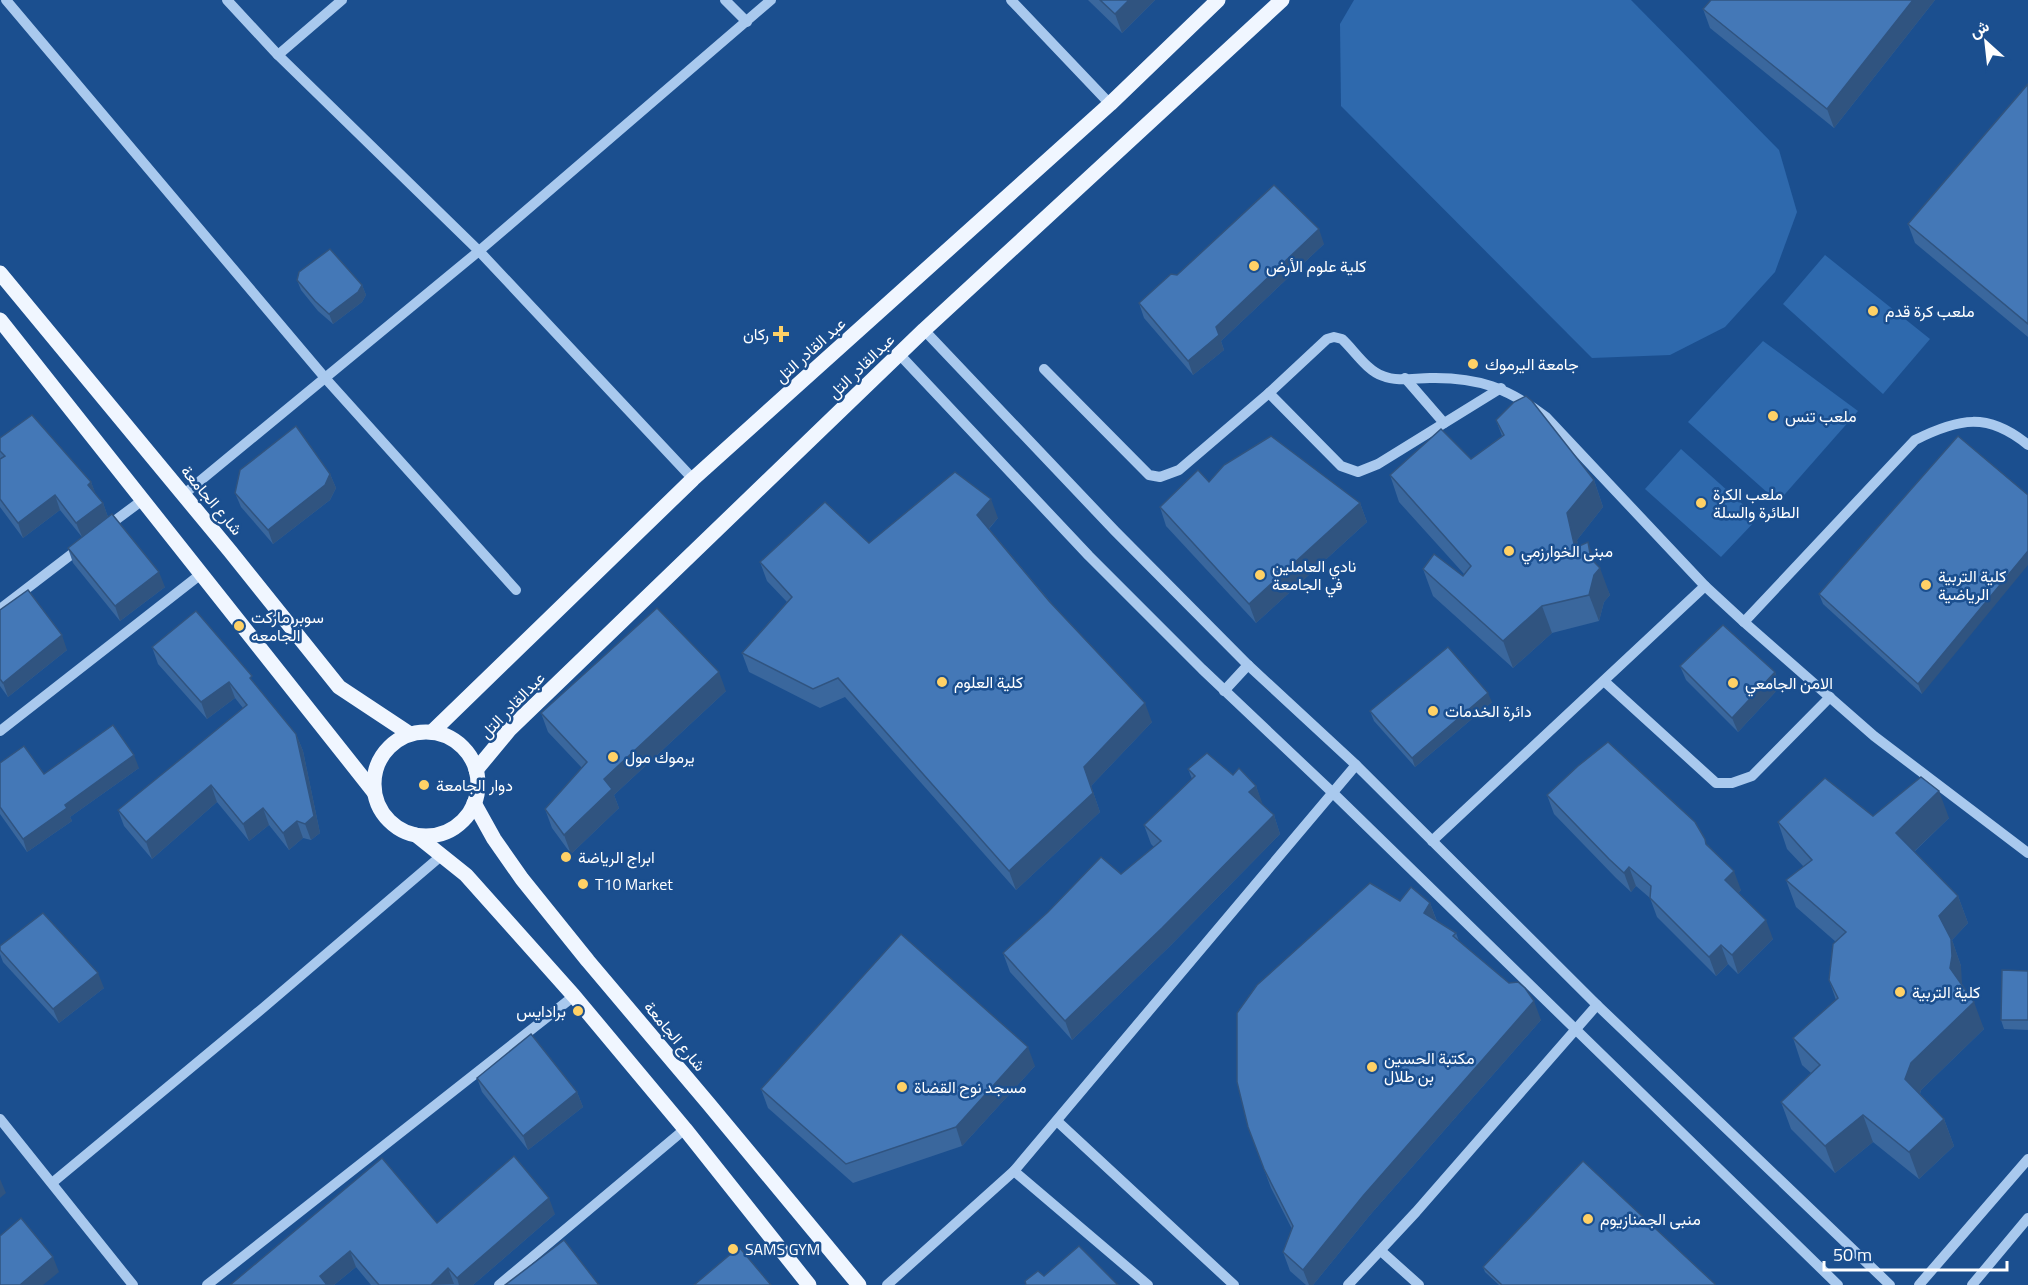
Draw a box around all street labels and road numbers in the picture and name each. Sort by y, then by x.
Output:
street label: عبد القادر التل [769,312,851,388]
street label: عبدالقادر التل [822,328,900,404]
street label: شارع الجامعة [175,460,249,540]
street label: عبدالقادر التل [474,666,550,744]
street label: شارع الجامعة [638,996,712,1076]

